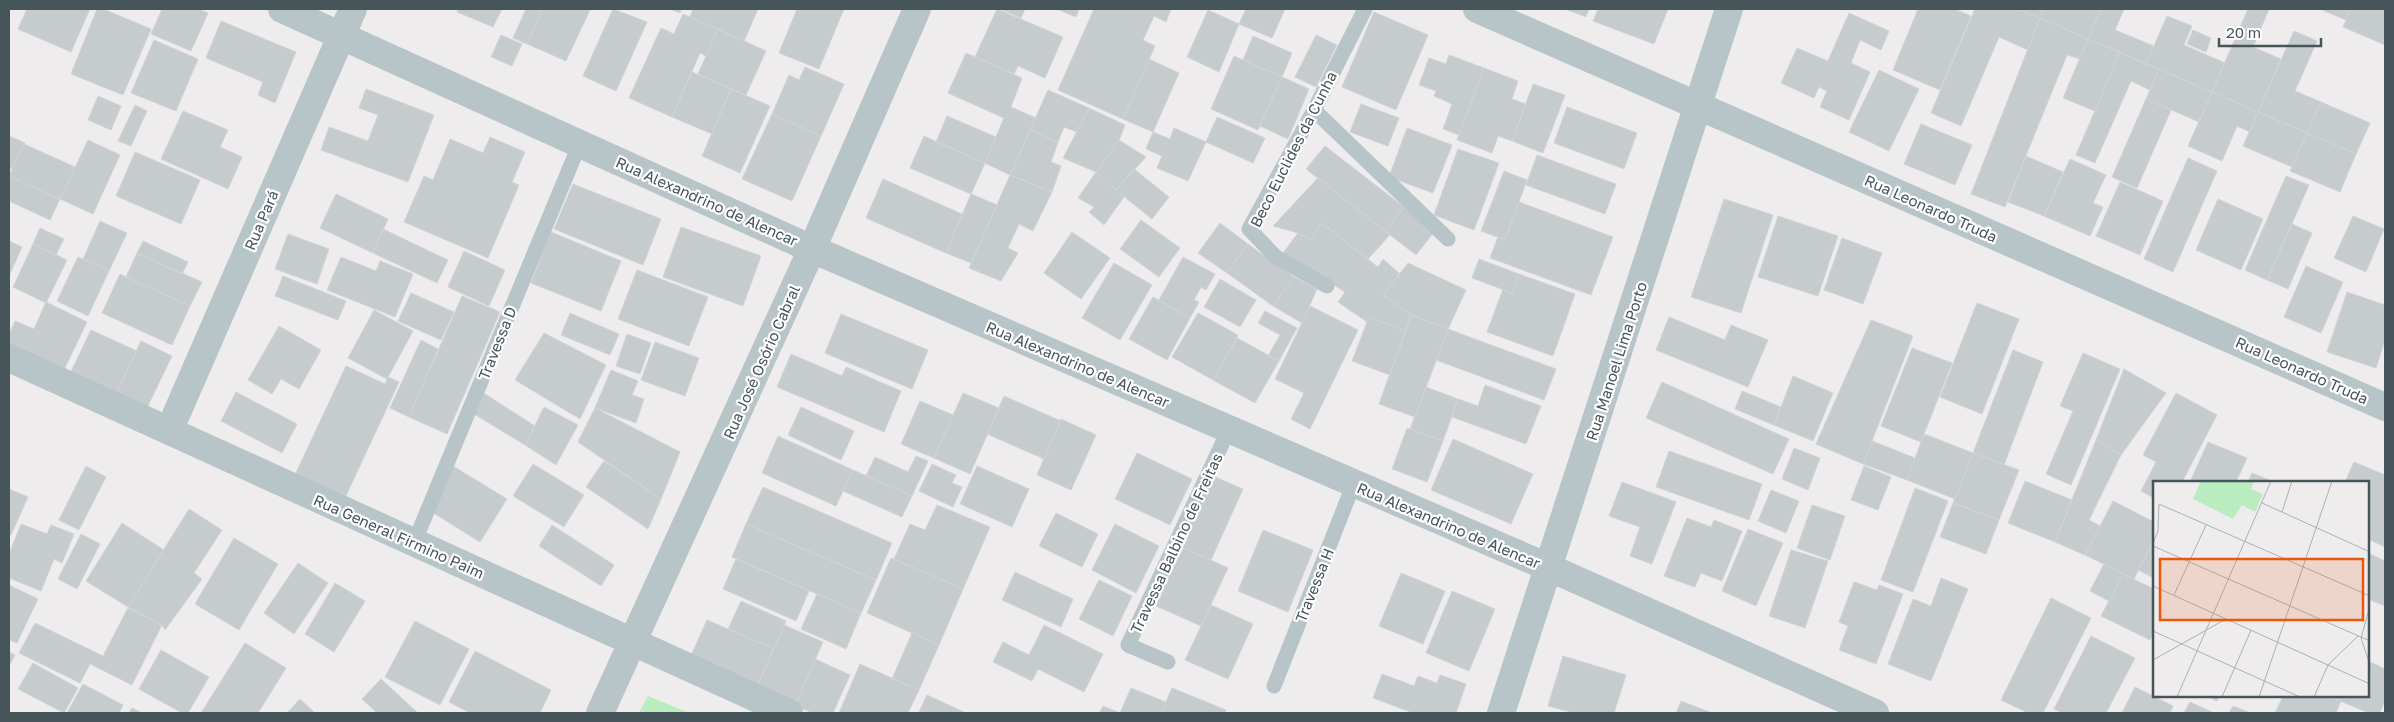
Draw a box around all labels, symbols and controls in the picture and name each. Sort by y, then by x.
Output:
scale bar [2219,15,2322,47]
text: 20 m [2226,23,2261,41]
street label: Beco Euclides da Cunha [1246,68,1340,230]
street label: Rua Alexandrino de Alencar [613,153,801,249]
street label: Rua Leonardo Truda [1862,171,2000,245]
street label: Rua Pará [240,187,282,253]
street label: Rua Manoel Lima Porto [1582,279,1650,443]
street label: Rua José Osório Cabral [719,282,803,442]
street label: Travessa D [474,304,520,382]
street label: Rua Alexandrino de Alencar [984,317,1172,411]
street label: Rua Leonardo Truda [2233,333,2371,407]
street label: Travessa Balbino de Freitas [1126,450,1226,636]
street label: Rua Alexandrino de Alencar [1355,478,1543,572]
inset map [2153,481,2369,697]
street label: Rua General Firmino Paim [311,490,487,582]
street label: Travessa H [1291,545,1337,625]

